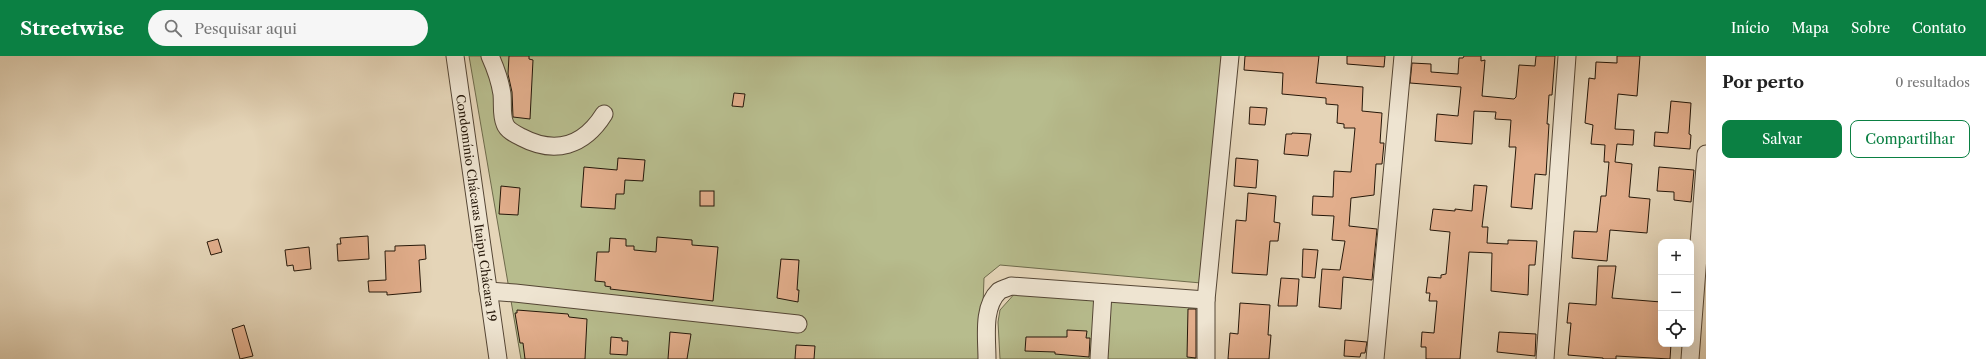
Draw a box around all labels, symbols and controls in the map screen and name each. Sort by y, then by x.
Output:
search box [148,10,428,46]
text: Streetwise [20,17,124,40]
icon: search [162,17,184,39]
text: Pesquisar aqui [194,19,297,38]
text: Início [1731,19,1770,37]
text: Mapa [1792,19,1829,37]
text: Sobre [1851,19,1890,37]
text: Contato [1912,19,1966,37]
text: Por perto [1722,72,1804,92]
text: 0 resultados [1895,74,1970,90]
street label: Condomínio Chácaras Itaipu Chácara 19 [453,93,500,323]
button: Salvar [1722,120,1842,158]
button: Compartilhar [1850,120,1970,158]
map controls [1658,239,1694,347]
button: + [1658,239,1694,275]
button: − [1658,275,1694,311]
button: locate [1658,311,1694,347]

